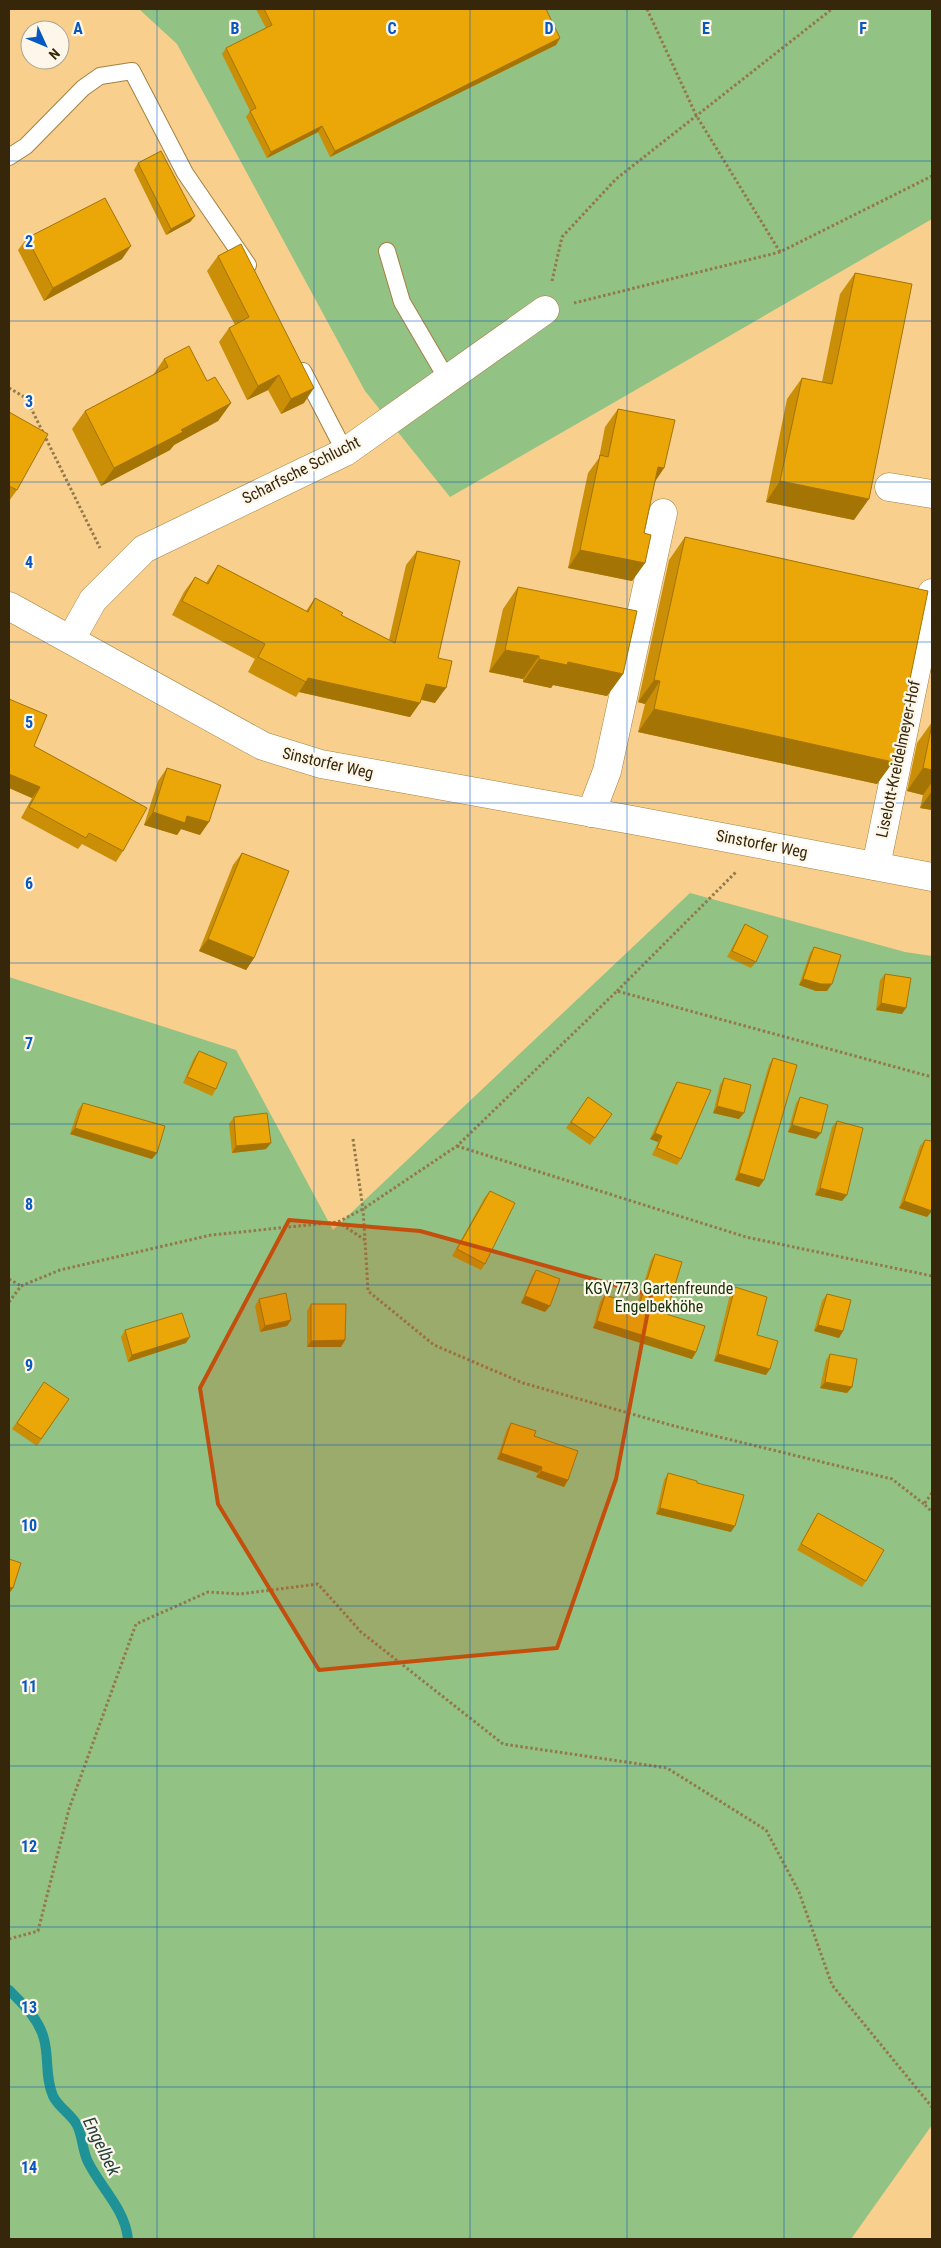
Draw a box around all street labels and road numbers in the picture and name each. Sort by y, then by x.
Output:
street label: Scharfsche Schlucht [239,432,363,508]
street label: Liselott-Kreidelmeyer-Hof [872,679,924,839]
street label: Sinstorfer Weg [281,743,375,783]
street label: Sinstorfer Weg [715,826,809,862]

